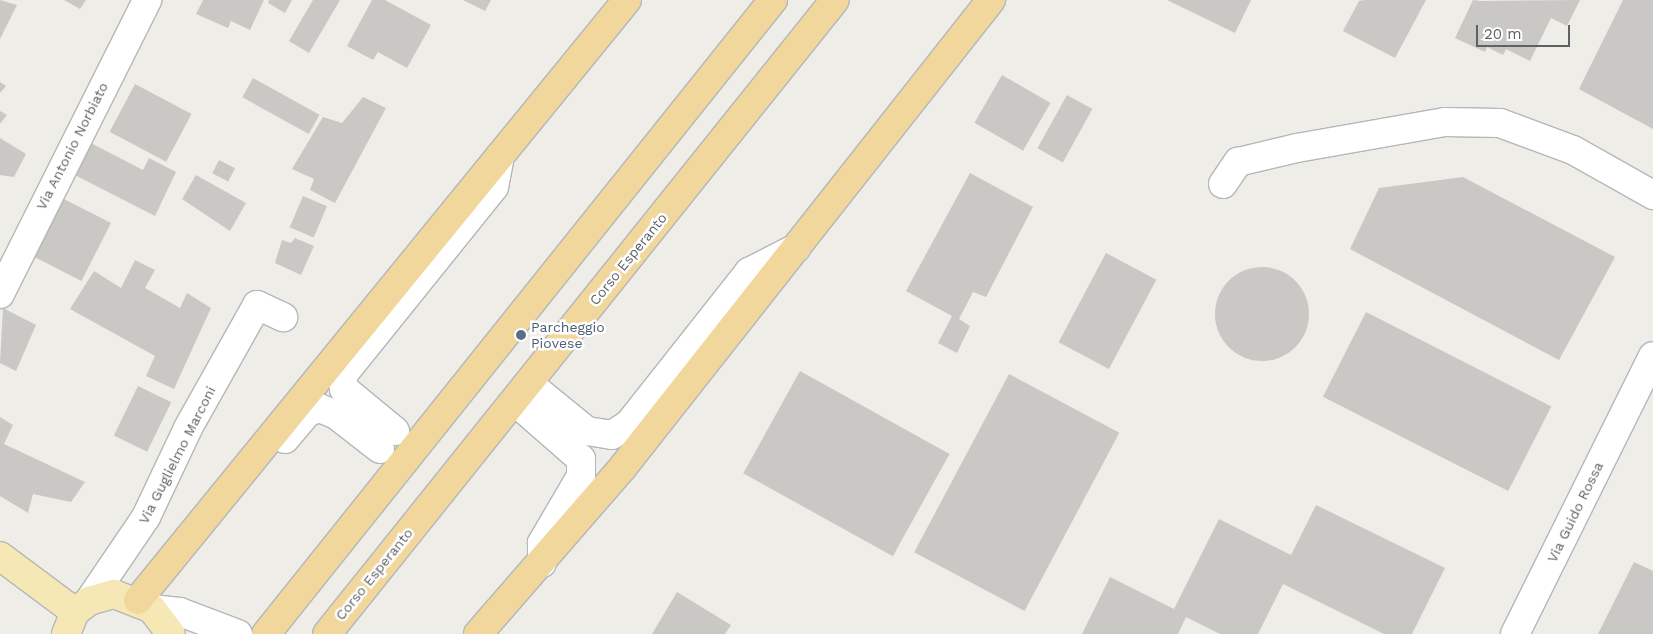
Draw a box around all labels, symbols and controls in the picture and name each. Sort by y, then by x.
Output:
scale bar [1478,15,1572,47]
text: 20 m [1484,25,1522,43]
street label: Via Antonio Norbiato [32,79,112,213]
street label: Corso Esperanto [586,210,670,308]
place label: Parcheggio Piovese [531,319,605,352]
marker: Parcheggio Piovese [515,329,527,341]
street label: Via Guglielmo Marconi [135,383,219,527]
street label: Via Guido Rossa [1543,459,1607,565]
street label: Corso Esperanto [332,525,416,623]

